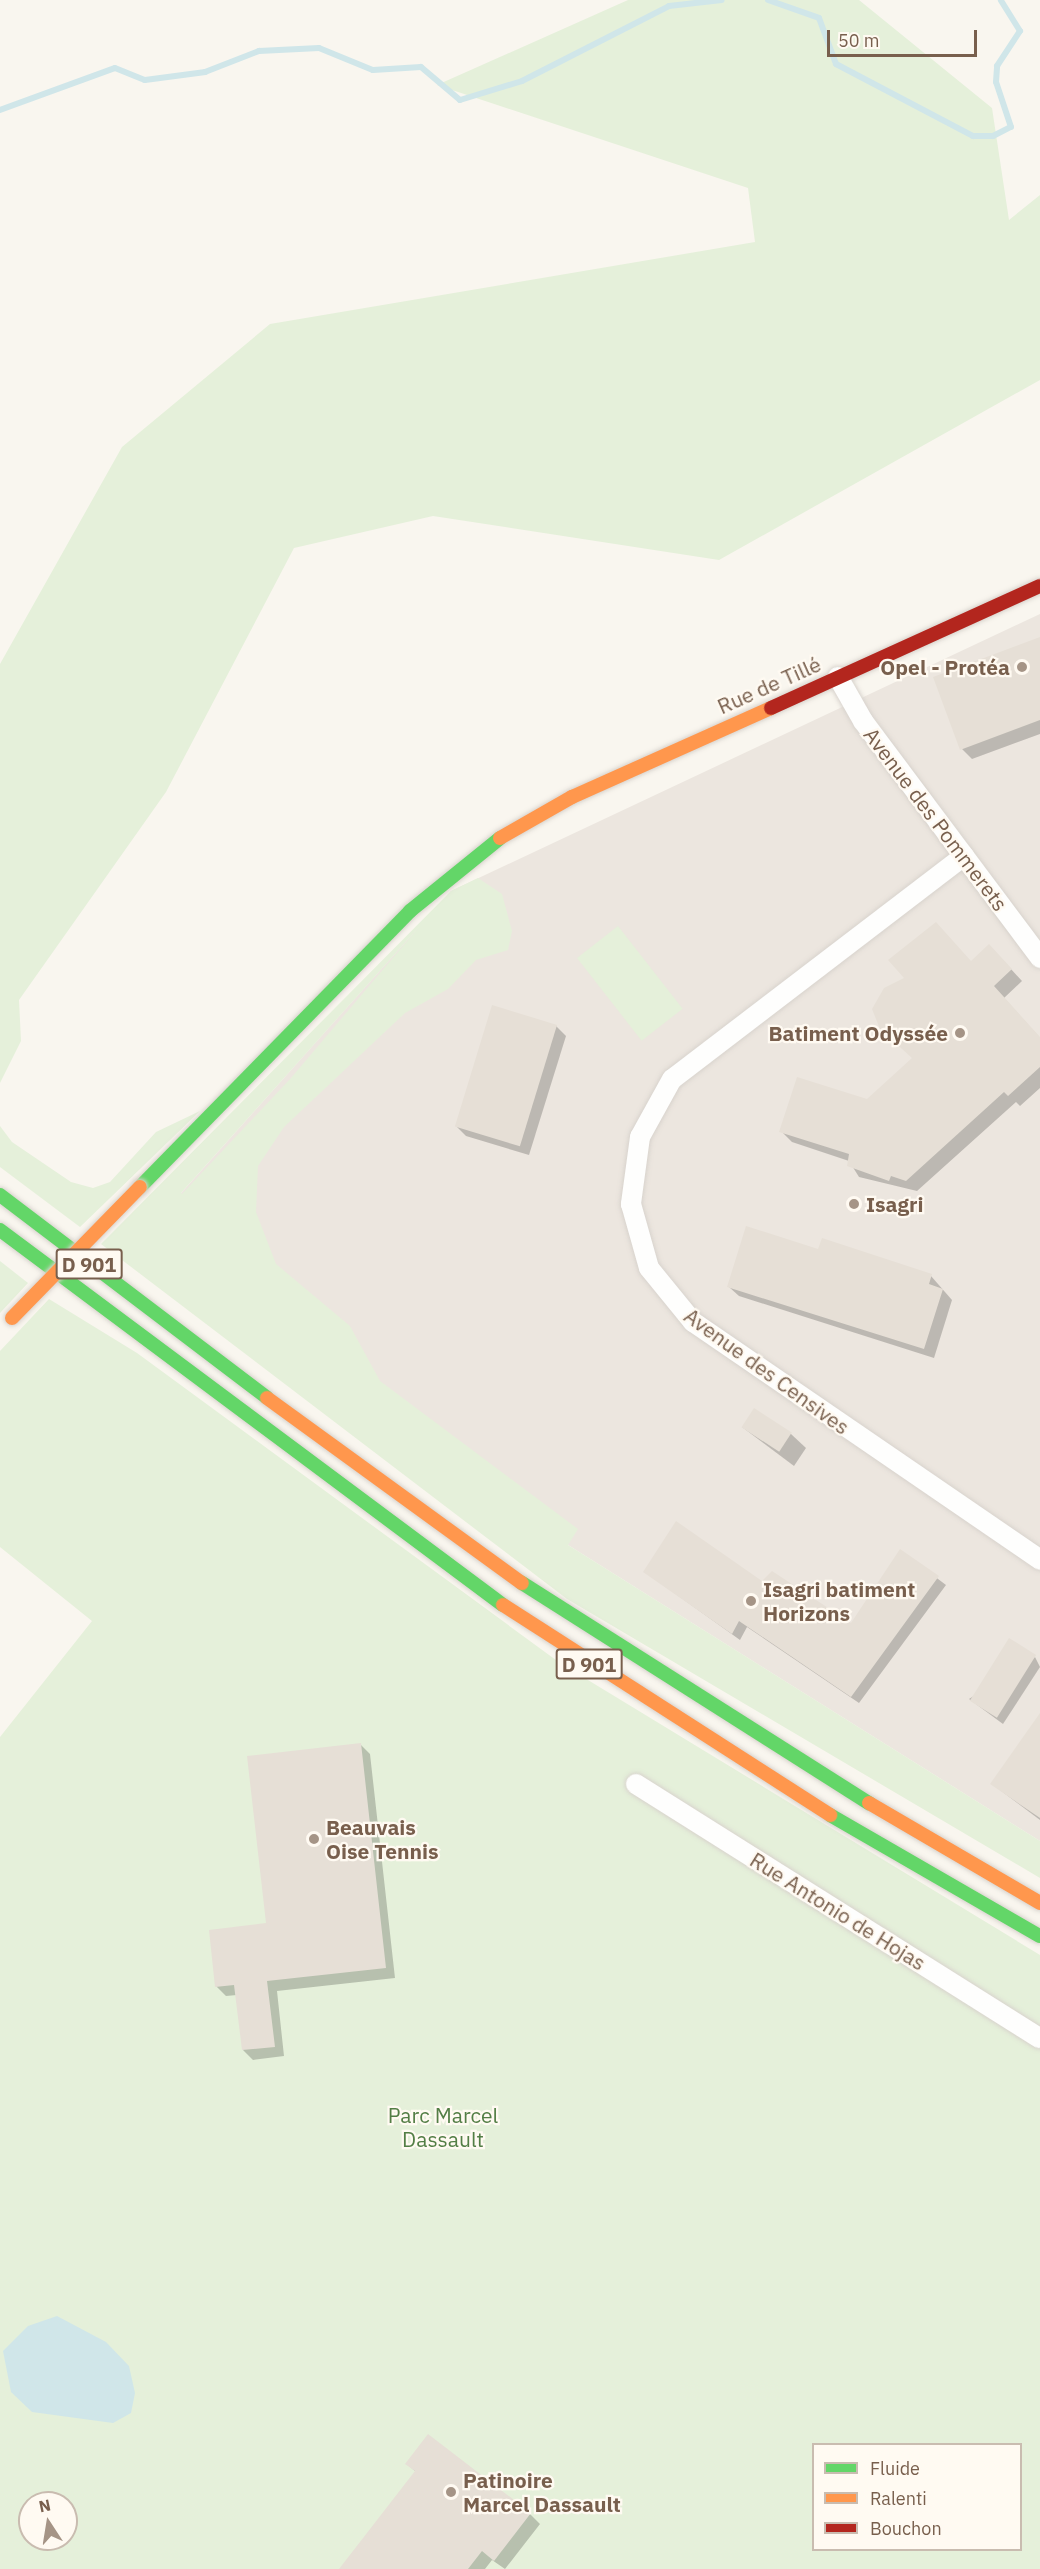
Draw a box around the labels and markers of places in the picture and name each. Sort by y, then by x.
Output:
place label: Opel - Protéa [880,654,1010,680]
marker: Opel - Protéa [1015,660,1029,674]
place label: Batiment Odyssée [769,1020,948,1046]
marker: Batiment Odyssée [953,1026,967,1040]
place label: Isagri [866,1191,924,1217]
marker: Isagri [847,1197,861,1211]
place label: Isagri batiment Horizons [763,1576,915,1626]
marker: Isagri batiment Horizons [744,1594,758,1608]
place label: Beauvais Oise Tennis [326,1814,439,1864]
marker: Beauvais Oise Tennis [307,1832,321,1846]
place label: Patinoire Marcel Dassault [463,2467,621,2517]
marker: Patinoire Marcel Dassault [444,2485,458,2499]

